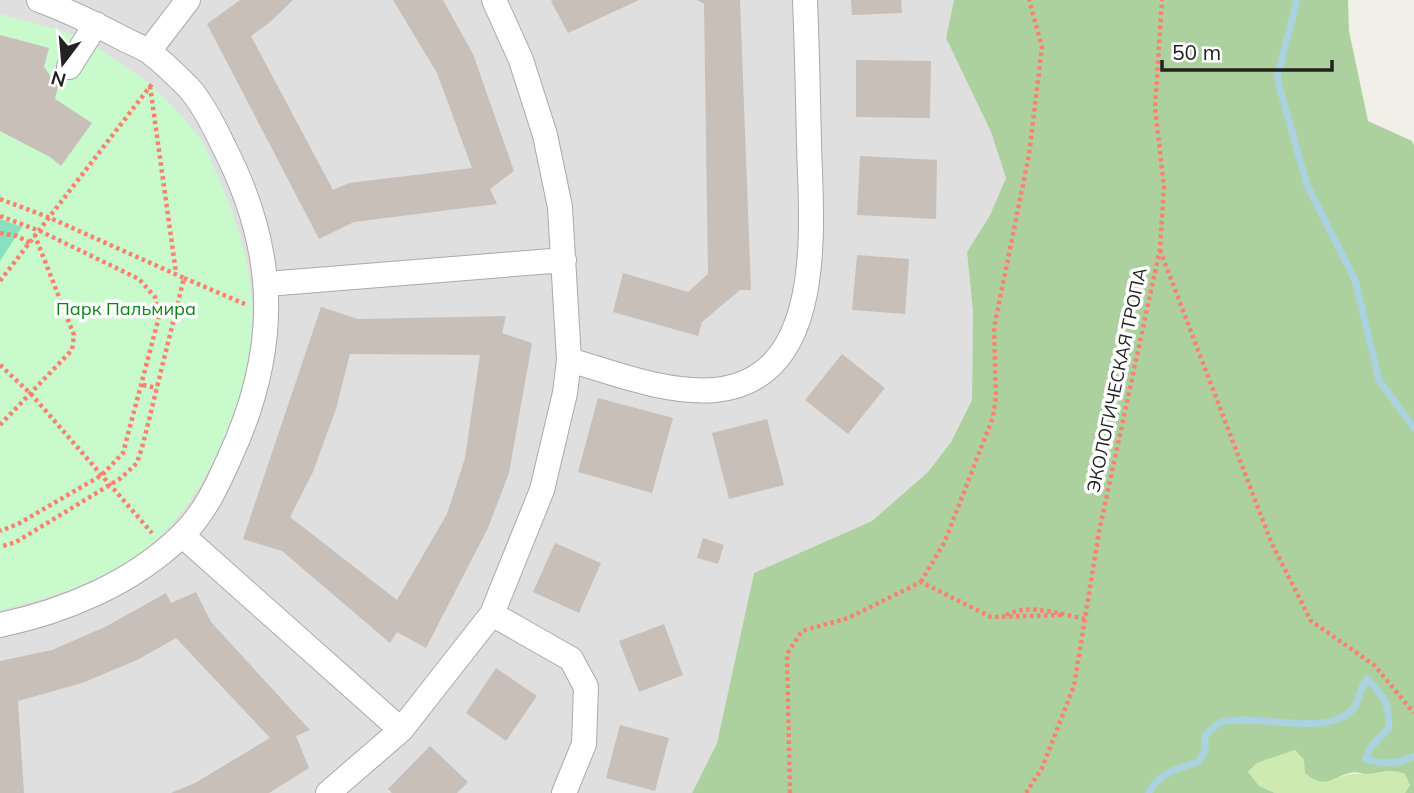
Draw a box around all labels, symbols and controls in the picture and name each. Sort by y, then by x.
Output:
north arrow [28,28,98,98]
scale bar [1162,28,1332,72]
text: 50 m [1172,39,1221,65]
text: N [48,66,69,93]
street label: ЭКОЛОГИЧЕСКАЯ ТРОПА [1081,265,1152,495]
park label: Парк Пальмира [56,297,196,320]

